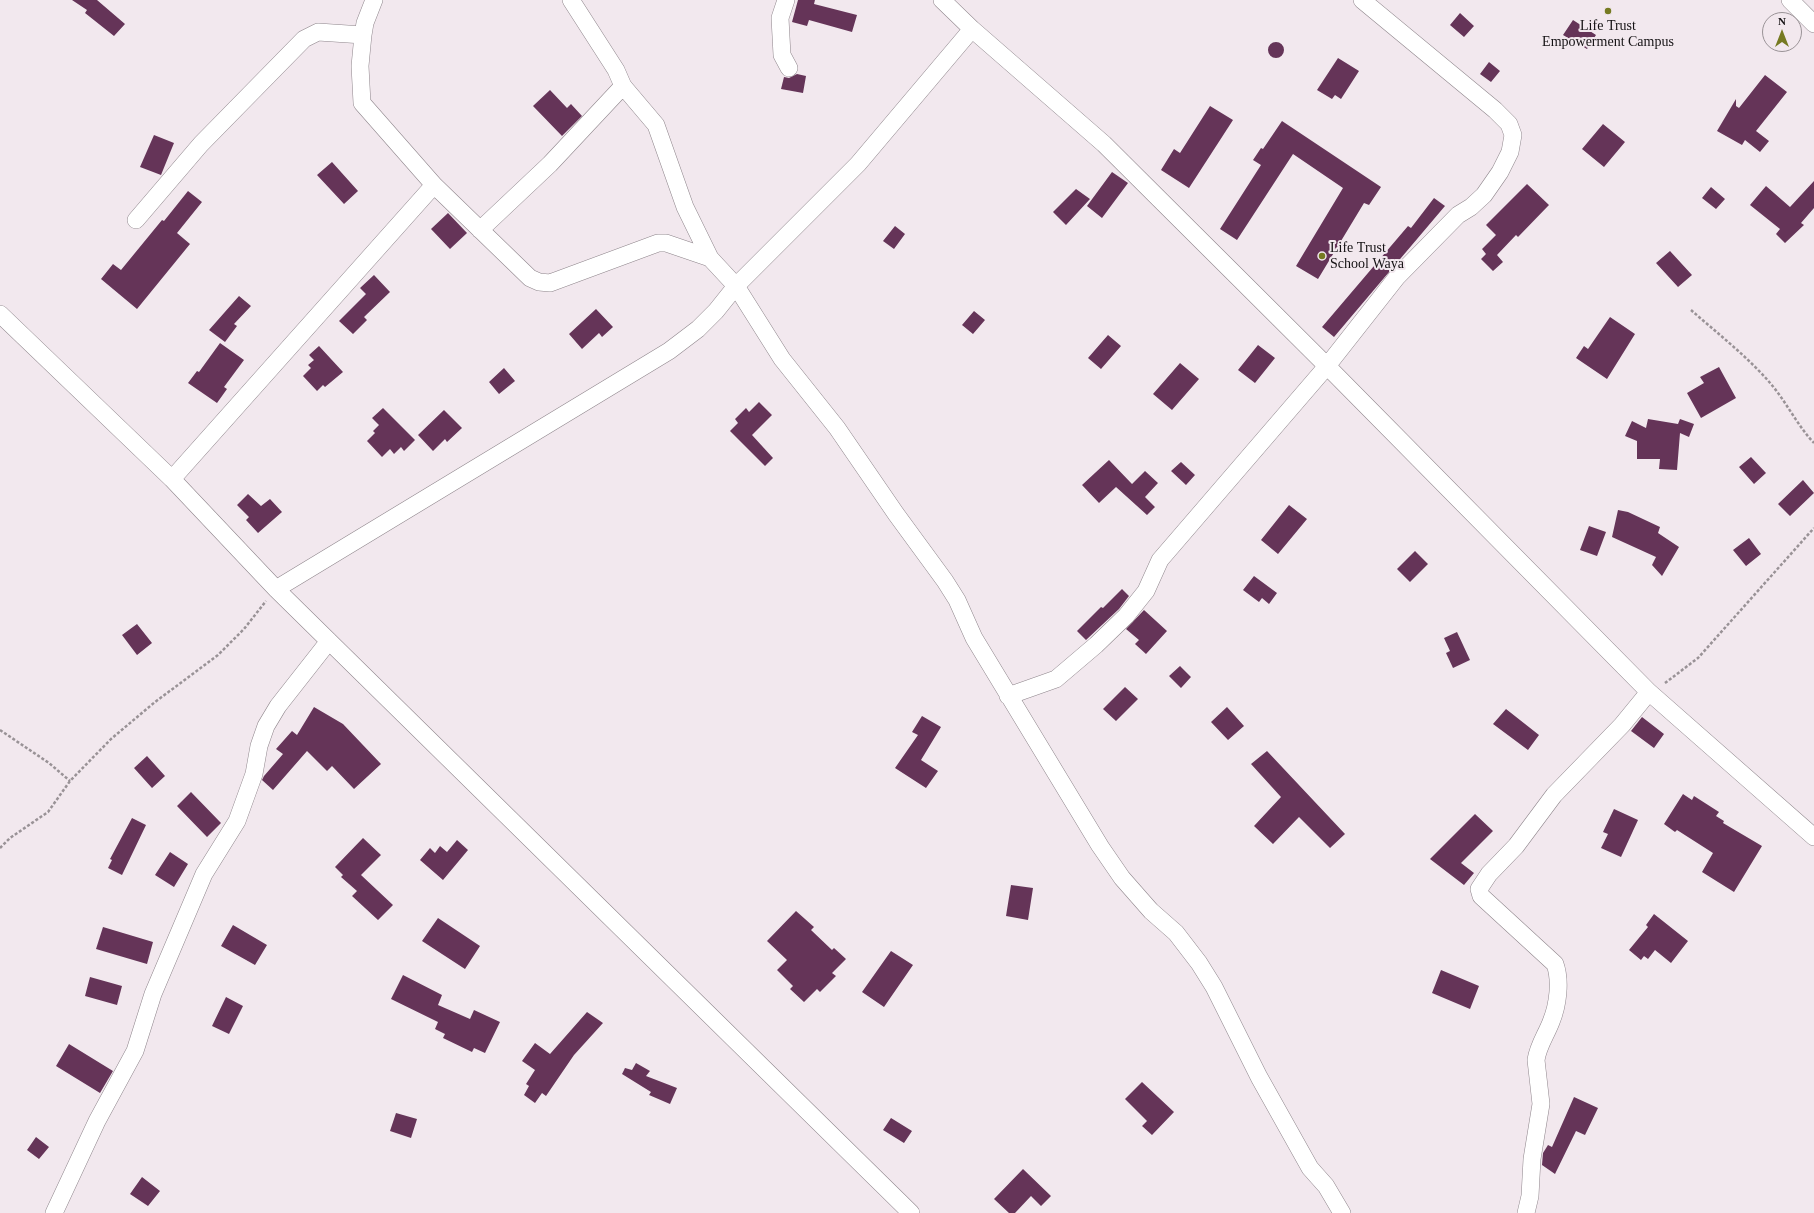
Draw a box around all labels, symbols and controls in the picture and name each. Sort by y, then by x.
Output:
marker: Life Trust Empowerment Campus [1603,6,1613,16]
north arrow [1762,12,1802,52]
text: N [1778,15,1786,27]
place label: Life Trust Empowerment Campus [1542,18,1674,50]
place label: Life Trust School Waya [1330,240,1404,272]
marker: Life Trust School Waya [1317,251,1327,261]

